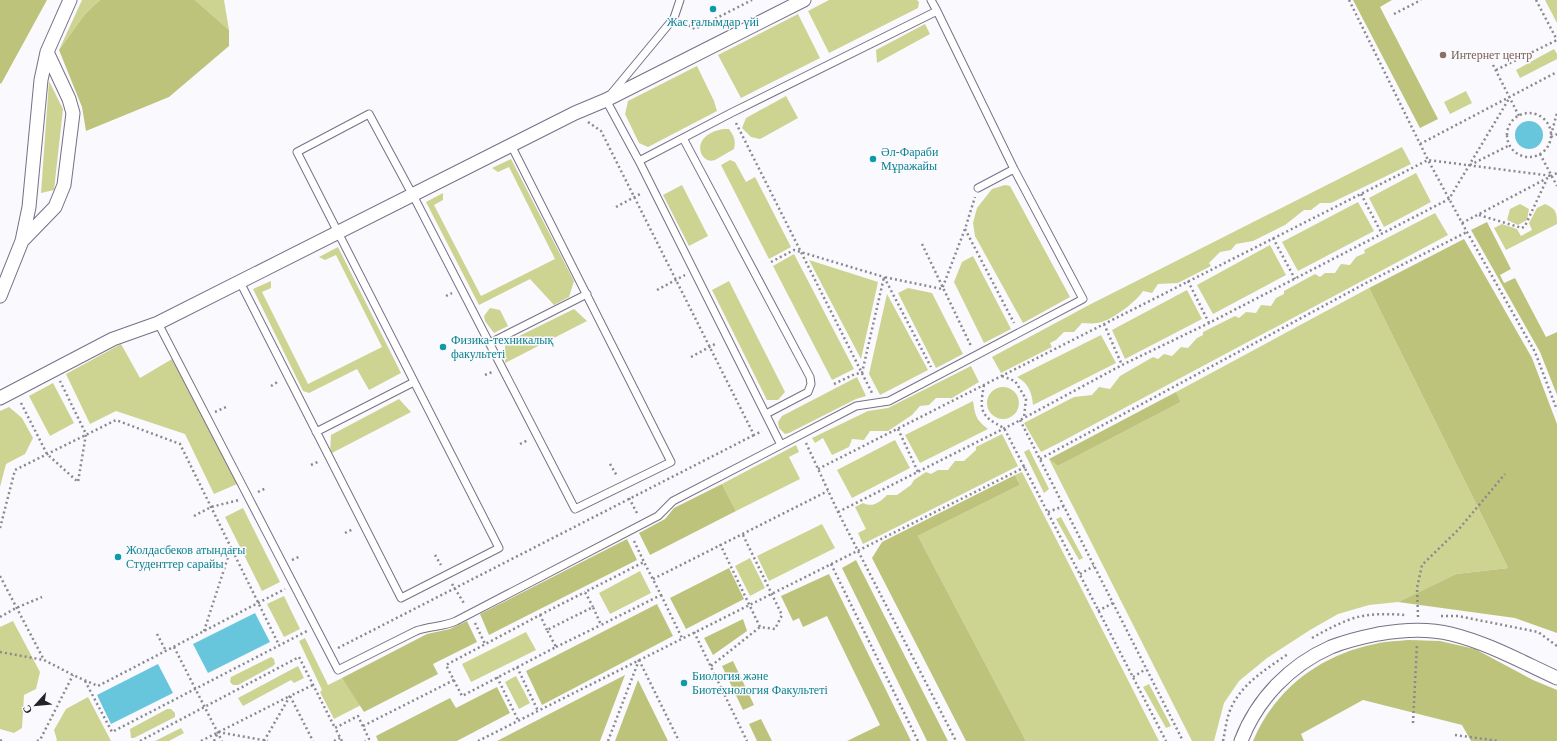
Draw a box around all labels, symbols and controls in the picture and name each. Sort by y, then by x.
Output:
marker: Жас ғалымдар үйі [708,4,718,14]
place label: Жас ғалымдар үйі [667,15,760,29]
place label: Интернет центр [1451,48,1532,62]
marker: Интернет центр [1438,50,1448,60]
place label: Әл-Фараби Мұражайы [881,145,939,173]
marker: Әл-Фараби Мұражайы [868,154,878,164]
place label: Физика-техникалық факультеті [451,333,553,361]
marker: Физика-техникалық факультеті [438,342,448,352]
place label: Жолдасбеков атындағы Студенттер сарайы [126,543,245,571]
marker: Жолдасбеков атындағы Студенттер сарайы [113,552,123,562]
place label: Биология және Биотехнология Факультеті [692,669,828,697]
marker: Биология және Биотехнология Факультеті [679,678,689,688]
north arrow [16,685,56,725]
text: С [20,703,34,716]

